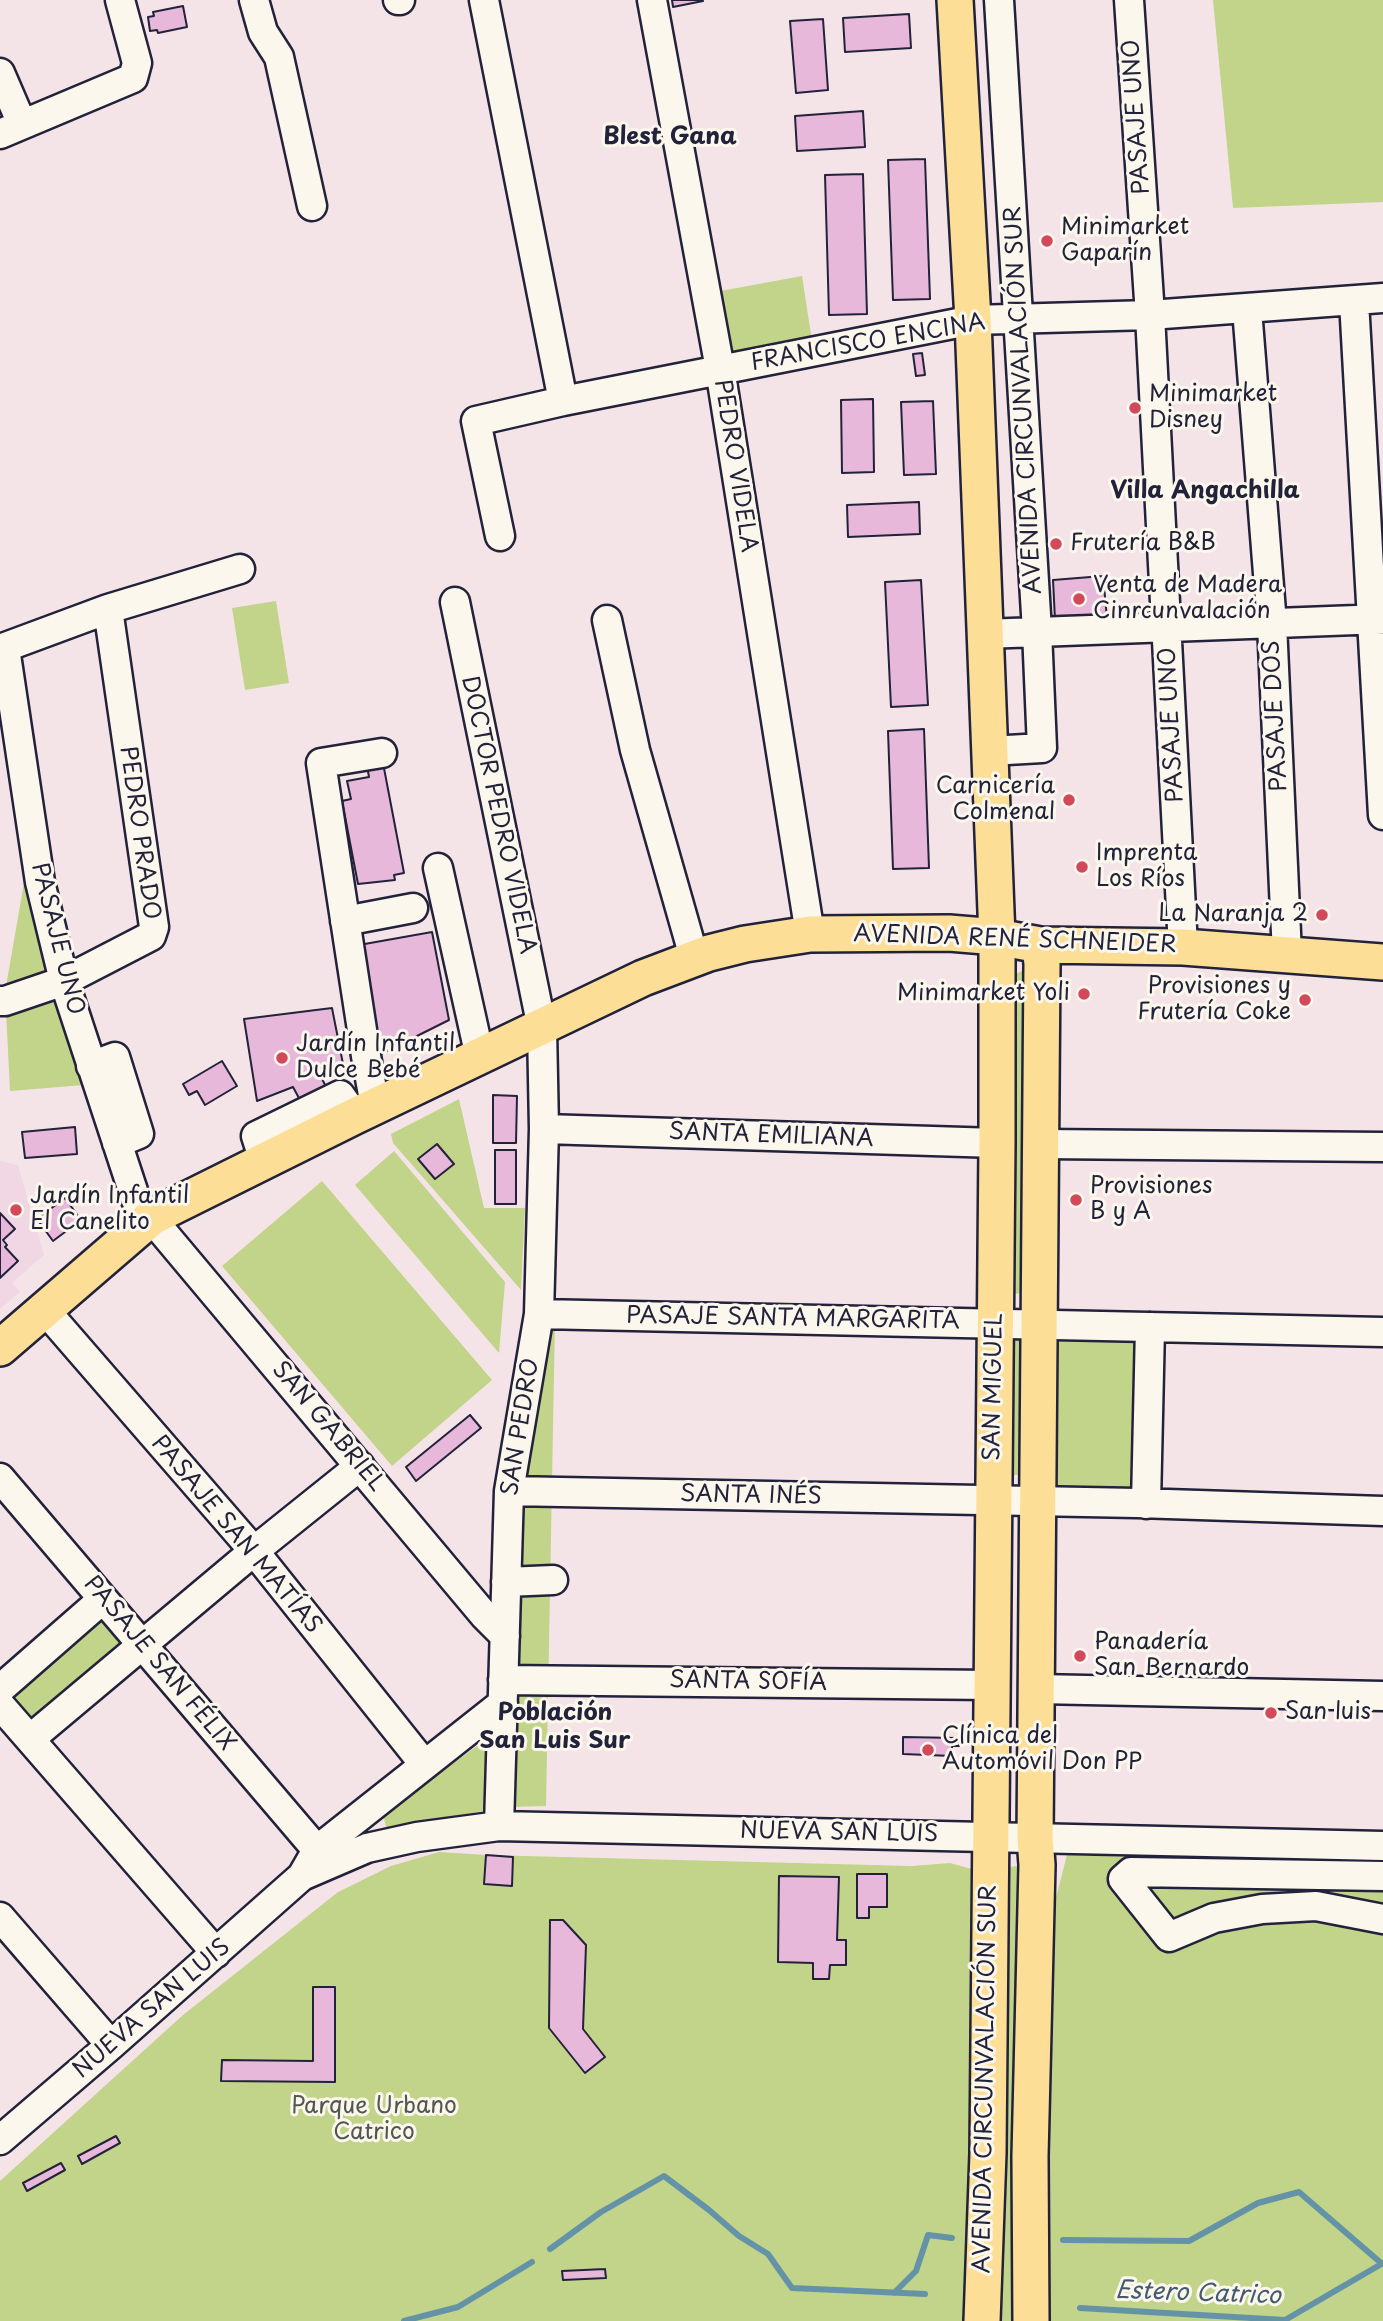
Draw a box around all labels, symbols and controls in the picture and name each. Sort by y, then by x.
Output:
street label: PASAJE UNO [1118,38,1156,196]
district label: Blest Gana [603,123,737,151]
street label: AVENIDA CIRCUNVALACIÓN SUR [1000,205,1048,595]
place label: Minimarket Gaparín [1061,214,1189,268]
marker: Minimarket Gaparín [1039,233,1055,249]
street label: FRANCISCO ENCINA [749,309,987,377]
street label: PEDRO VIDELA [708,378,762,554]
place label: Minimarket Disney [1149,381,1277,435]
marker: Minimarket Disney [1127,400,1143,416]
district label: Villa Angachilla [1110,477,1300,505]
place label: Frutería B&B [1070,530,1216,558]
marker: Frutería B&B [1048,536,1064,552]
place label: Venta de Madera Cinrcunvalación [1093,572,1282,626]
marker: Venta de Madera Cinrcunvalación [1071,591,1087,607]
street label: PASAJE DOS [1258,640,1294,792]
street label: PASAJE UNO [1154,647,1190,803]
street label: DOCTOR PEDRO VIDELA [455,674,541,956]
street label: PEDRO PRADO [113,745,165,921]
place label: Carnicería Colmenal [936,773,1055,827]
marker: Carnicería Colmenal [1061,792,1077,808]
place label: Imprenta Los Ríos [1096,840,1197,894]
marker: Imprenta Los Ríos [1074,859,1090,875]
street label: PASAJE UNO [25,860,89,1018]
place label: La Naranja 2 [1158,901,1308,929]
marker: La Naranja 2 [1314,907,1330,923]
street label: AVENIDA RENÉ SCHNEIDER [853,921,1177,959]
place label: Provisiones y Frutería Coke [1137,973,1291,1027]
place label: Minimarket Yoli [897,980,1070,1008]
marker: Minimarket Yoli [1076,986,1092,1002]
marker: Provisiones y Frutería Coke [1297,992,1313,1008]
place label: Jardín Infantil Dulce Bebé [296,1031,455,1085]
marker: Jardín Infantil Dulce Bebé [274,1050,290,1066]
street label: SANTA EMILIANA [668,1119,874,1153]
place label: Provisiones B y A [1090,1173,1213,1227]
place label: Jardín Infantil El Canelito [30,1183,189,1237]
marker: Provisiones B y A [1068,1192,1084,1208]
marker: Jardín Infantil El Canelito [8,1202,24,1218]
street label: PASAJE SANTA MARGARITA [626,1302,960,1336]
street label: SAN MIGUEL [979,1313,1009,1461]
street label: SAN PEDRO [497,1356,545,1498]
street label: SAN GABRIEL [266,1357,390,1497]
street label: PASAJE SAN MATÍAS [145,1430,327,1640]
street label: SANTA INÉS [680,1481,822,1511]
street label: PASAJE SAN FÉLIX [78,1571,240,1757]
place label: Panadería San Bernardo [1094,1629,1249,1683]
marker: Panadería San Bernardo [1072,1648,1088,1664]
street label: SANTA SOFÍA [669,1667,827,1697]
district label: Población San Luis Sur [480,1699,630,1755]
place label: San luis [1285,1699,1371,1727]
marker: San luis [1263,1705,1279,1721]
place label: Clínica del Automóvil Don PP [942,1723,1142,1777]
marker: Clínica del Automóvil Don PP [920,1742,936,1758]
street label: NUEVA SAN LUIS [740,1817,938,1849]
street label: AVENIDA CIRCUNVALACIÓN SUR [969,1884,1003,2274]
street label: NUEVA SAN LUIS [68,1934,236,2084]
park label: Parque Urbano Catrico [291,2093,457,2147]
water label: Estero Catrico [1115,2277,1281,2311]

